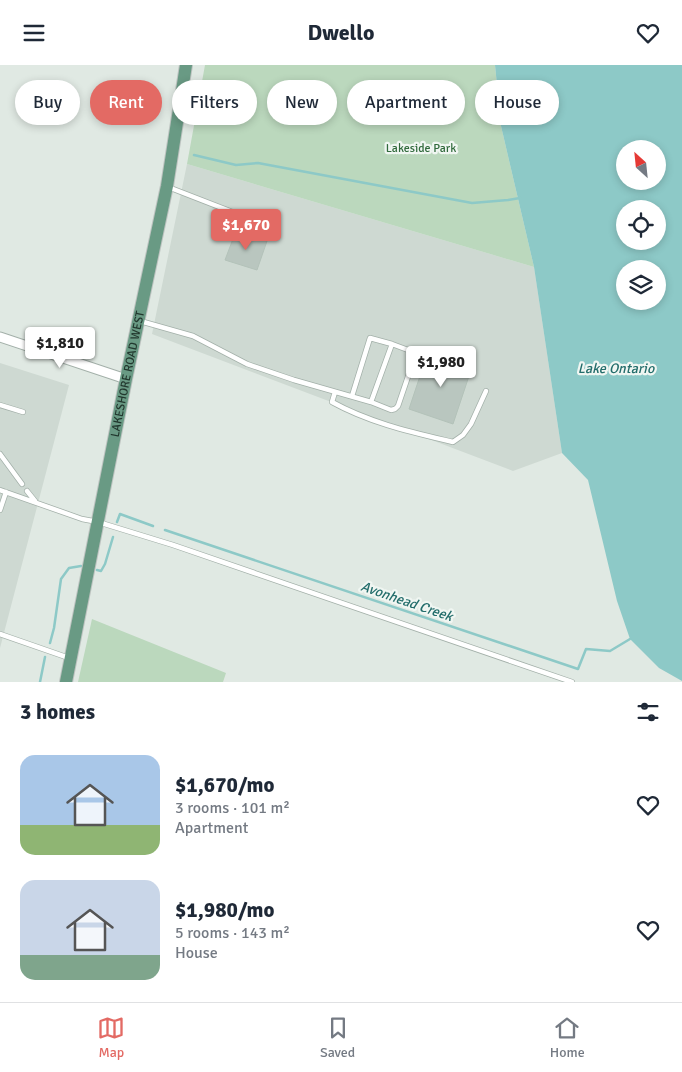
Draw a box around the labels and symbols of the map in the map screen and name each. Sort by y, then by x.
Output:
north arrow [616,140,666,190]
park label: Lakeside Park [386,141,456,156]
pin: $1,670 [205,209,287,251]
street label: LAKESHORE ROAD WEST [108,310,148,439]
pin: $1,810 [19,327,101,369]
pin: $1,980 [400,345,482,388]
water label: Lake Ontario [578,360,655,377]
water label: Avonhead Creek [359,578,457,626]

